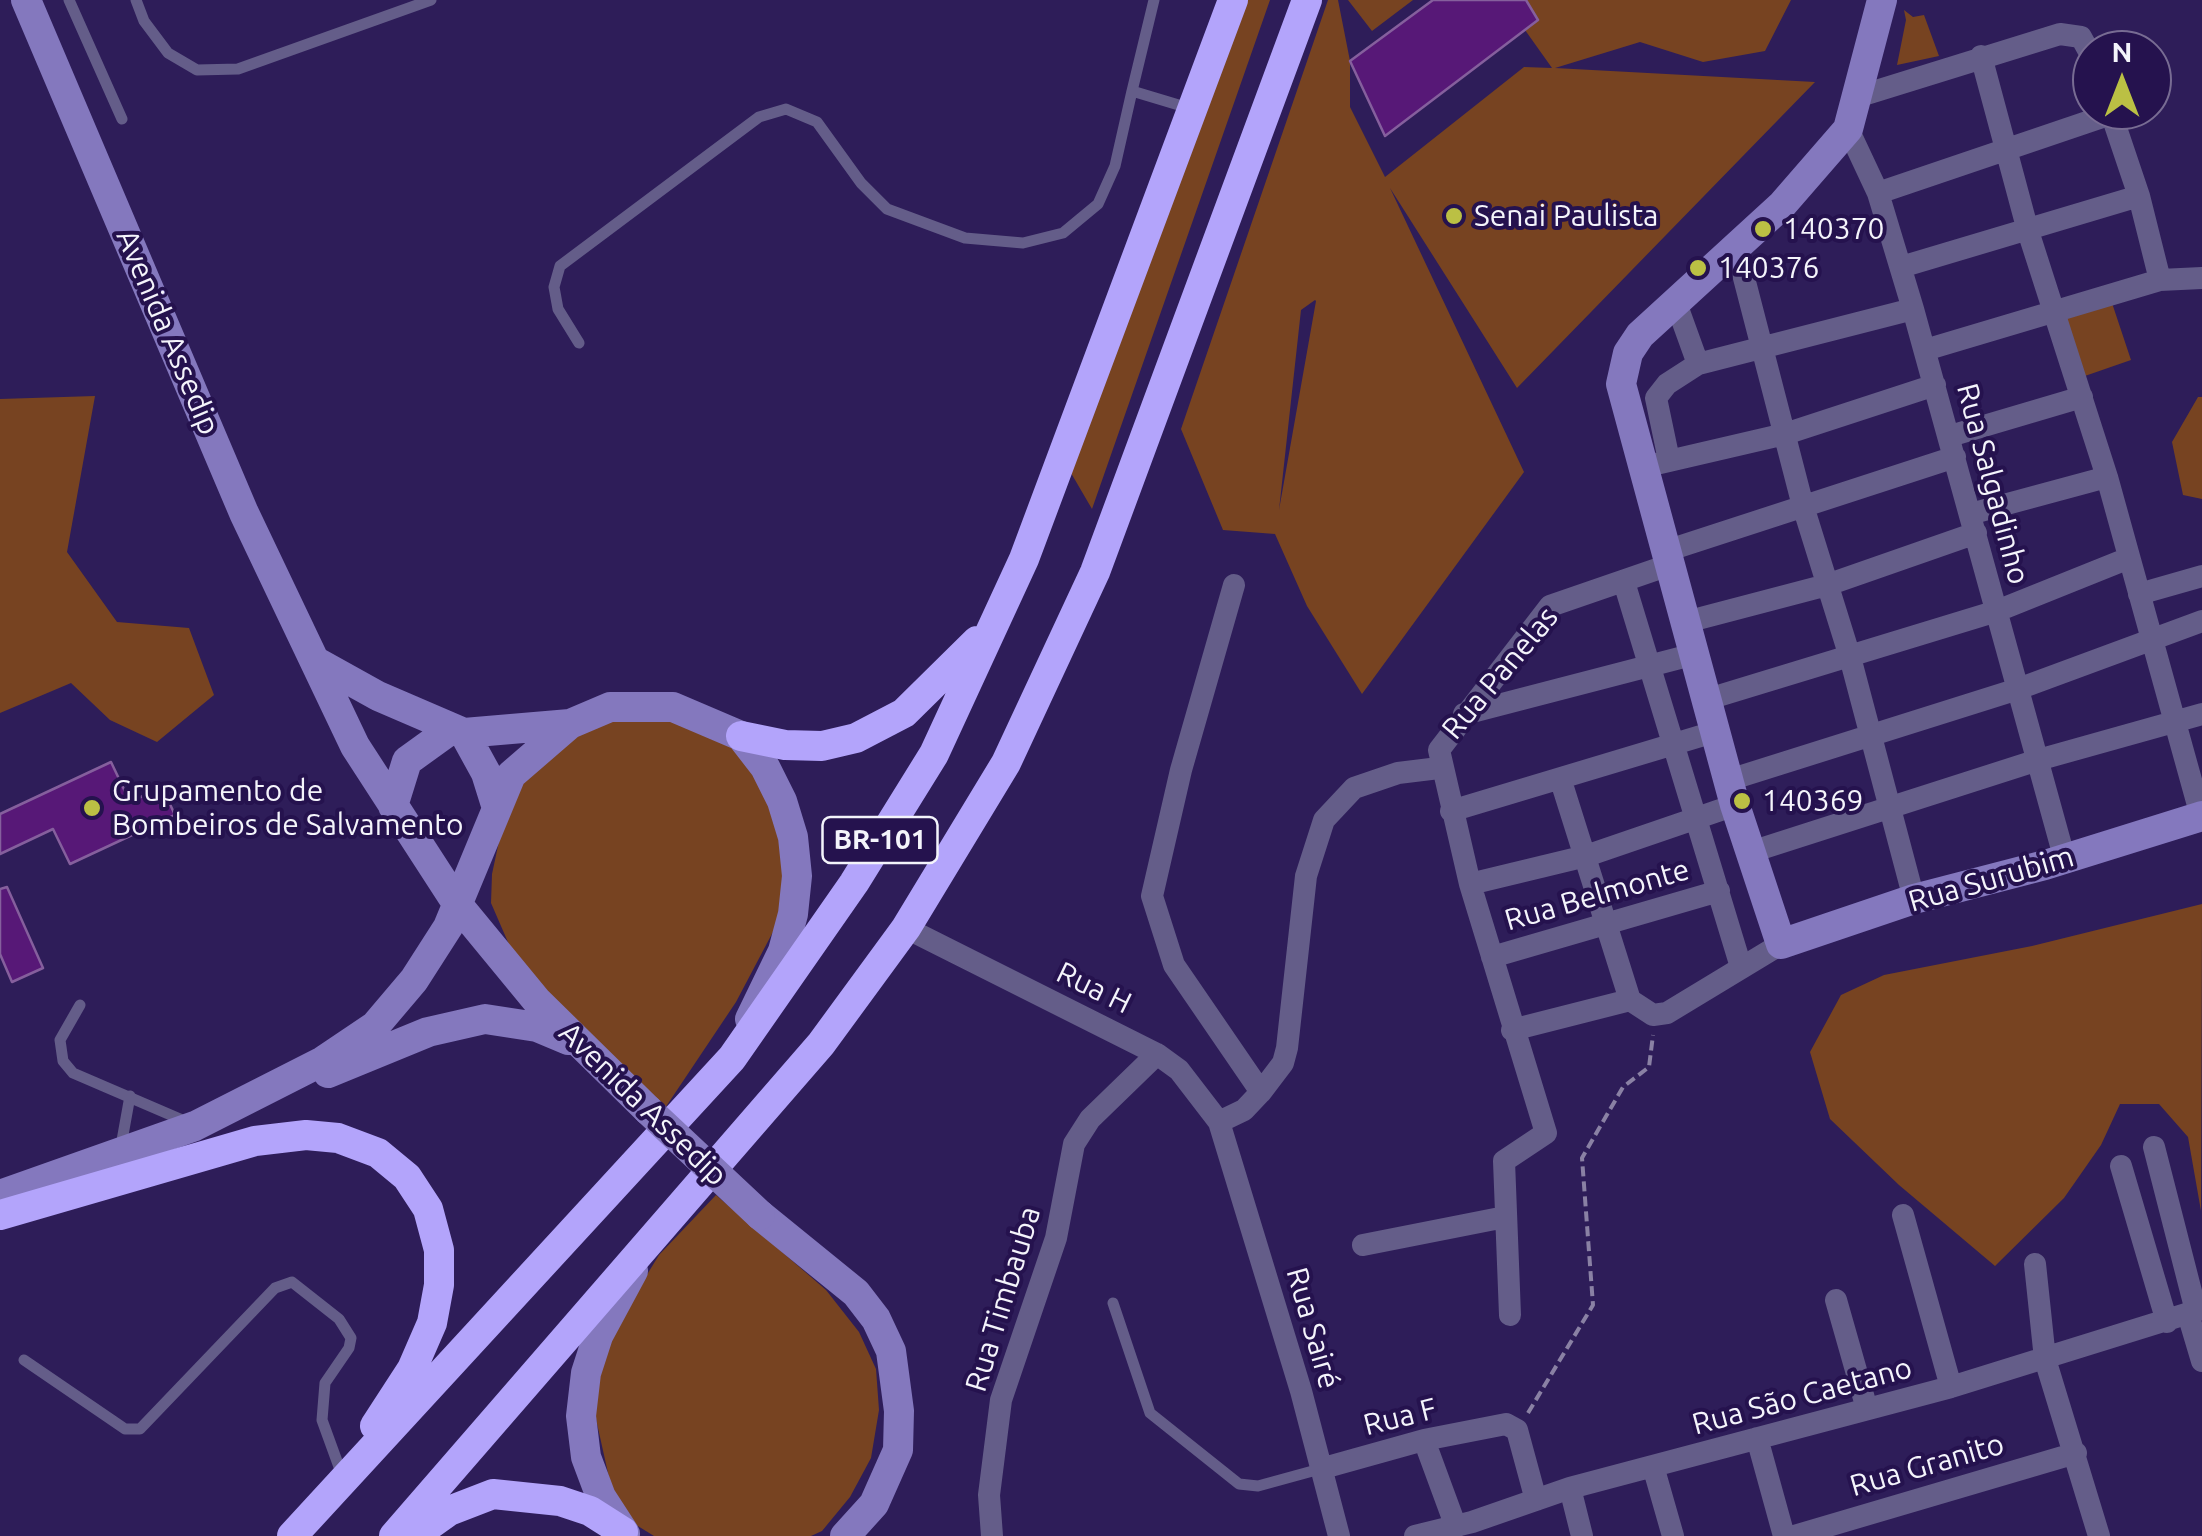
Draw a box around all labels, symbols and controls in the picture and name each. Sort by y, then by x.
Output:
north arrow [2072,30,2172,130]
text: N [2112,36,2132,67]
place label: Senai Paulista [1474,198,1659,234]
marker: Senai Paulista [1443,205,1465,227]
place label: 140370 [1783,211,1885,247]
marker: 140370 [1752,218,1774,240]
street label: Avenida Assedip [109,224,227,440]
place label: 140376 [1718,250,1820,286]
marker: 140376 [1687,257,1709,279]
street label: Rua Salgadinho [1949,380,2037,588]
street label: Rua Panelas [1434,600,1566,746]
place label: Grupamento de Bombeiros de Salvamento [112,773,464,844]
place label: 140369 [1762,783,1864,819]
marker: 140369 [1731,790,1753,812]
marker: Grupamento de Bombeiros de Salvamento [81,797,103,819]
road number: BR-101 [822,817,938,863]
street label: Rua Surubim [1904,838,2078,920]
street label: Rua Belmonte [1501,851,1693,939]
street label: Rua H [1051,955,1137,1021]
street label: Avenida Assedip [552,1015,734,1193]
street label: Rua Timbauba [958,1202,1048,1396]
street label: Rua Sairé [1279,1263,1347,1393]
street label: Rua São Caetano [1688,1349,1916,1443]
street label: Rua F [1360,1391,1440,1443]
street label: Rua Granito [1846,1426,2008,1504]

